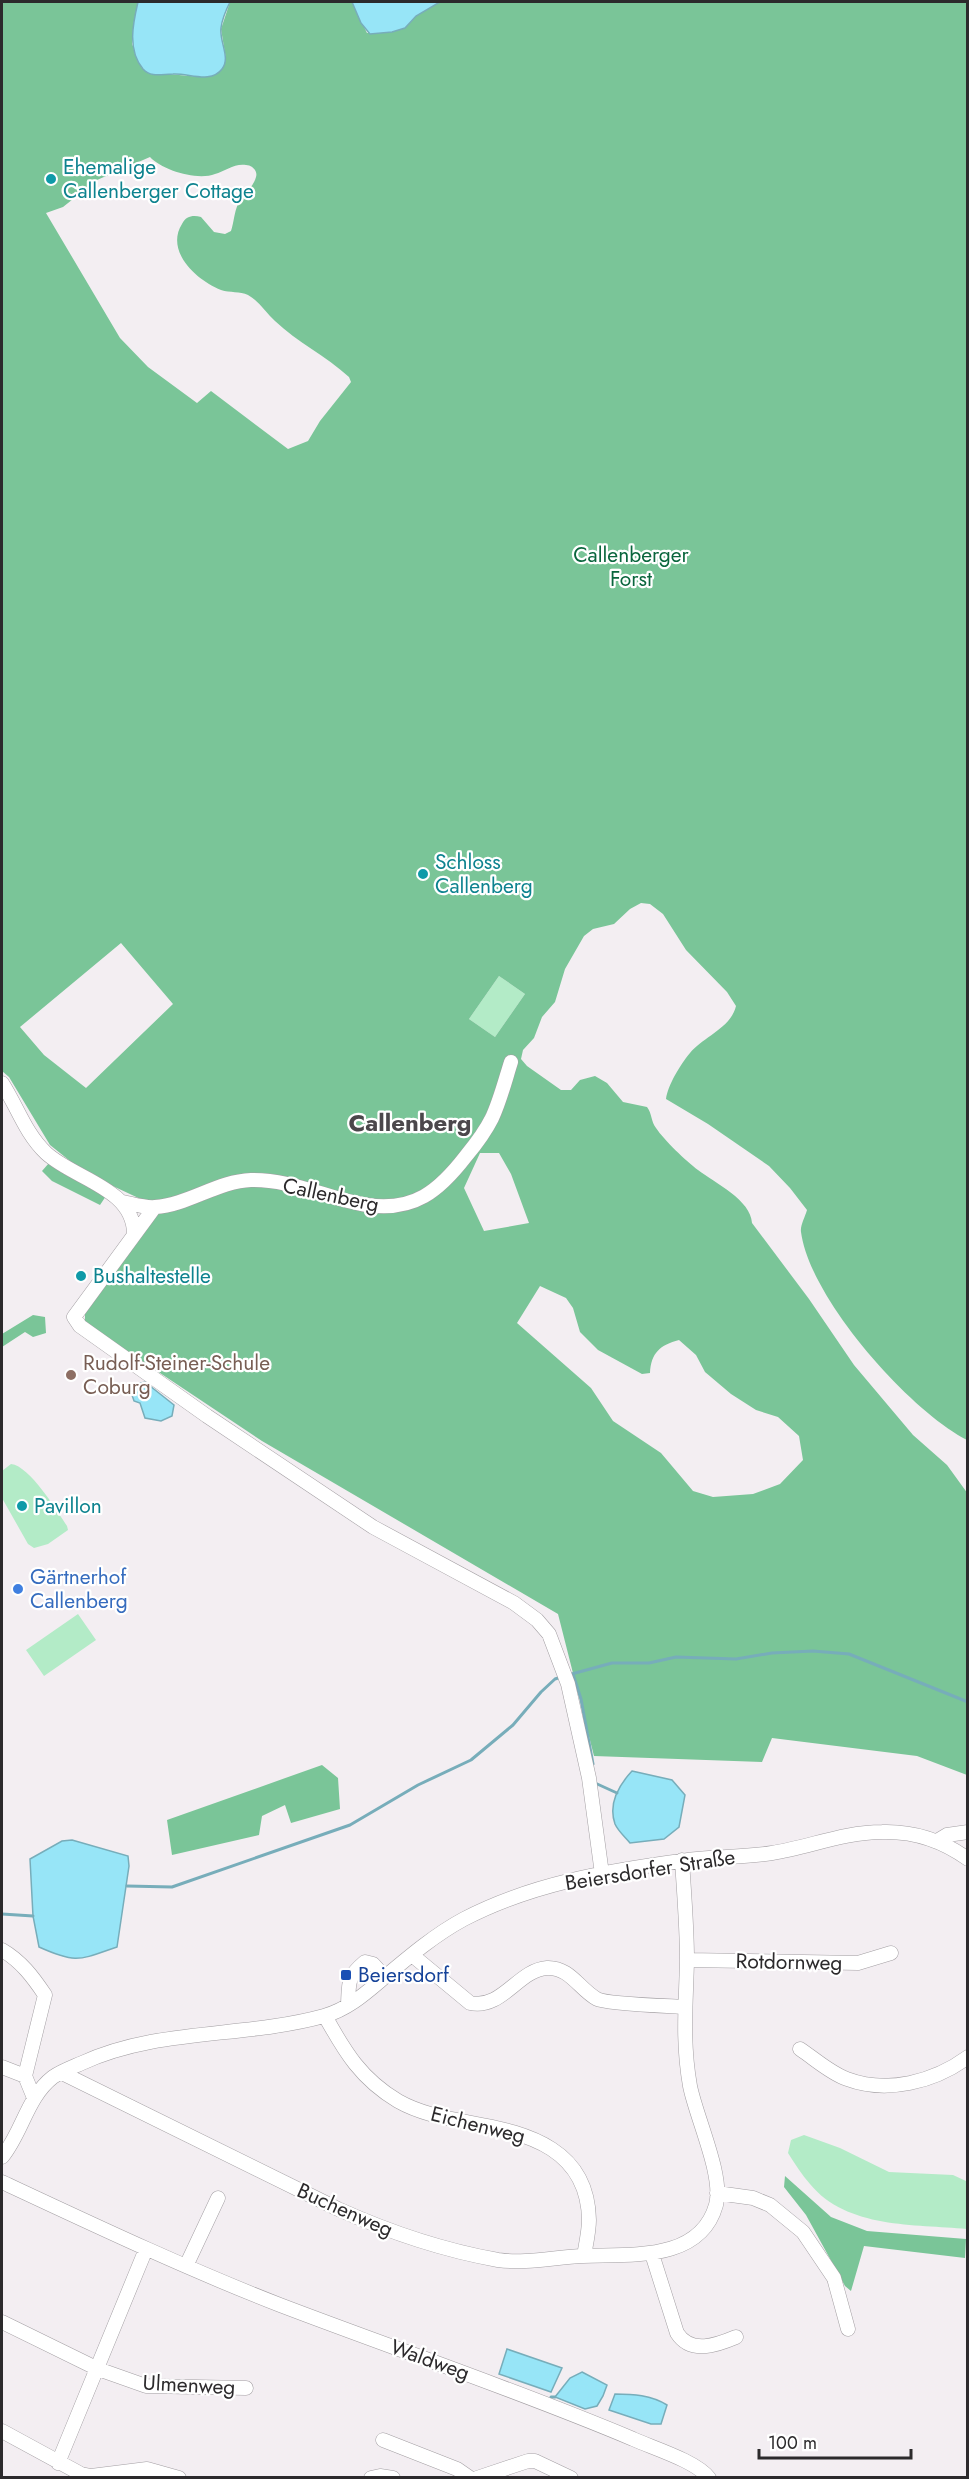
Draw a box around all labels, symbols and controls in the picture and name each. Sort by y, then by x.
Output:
place label: Ehemalige Callenberger Cottage [63,152,254,206]
marker: Ehemalige Callenberger Cottage [44,172,58,186]
park label: Callenberger Forst [573,540,690,594]
place label: Schloss Callenberg [435,847,533,901]
marker: Schloss Callenberg [416,867,430,881]
district label: Callenberg [349,1105,471,1140]
street label: Callenberg [280,1170,382,1220]
place label: Bushaltestelle [93,1261,211,1291]
marker: Bushaltestelle [74,1269,88,1283]
place label: Rudolf-Steiner-Schule Coburg [83,1348,270,1402]
marker: Rudolf-Steiner-Schule Coburg [64,1368,78,1382]
place label: Pavillon [34,1491,102,1521]
marker: Pavillon [15,1499,29,1513]
place label: Gärtnerhof Callenberg [30,1562,128,1616]
marker: Gärtnerhof Callenberg [11,1582,25,1596]
street label: Beiersdorfer Straße [563,1842,737,1898]
street label: Rotdornweg [735,1946,843,1978]
place label: Beiersdorf [358,1960,450,1990]
marker: Beiersdorf [339,1968,353,1982]
street label: Eichenweg [428,2099,528,2151]
street label: Buchenweg [292,2175,398,2245]
street label: Waldweg [386,2332,474,2388]
street label: Ulmenweg [142,2368,236,2402]
scale bar [759,2422,910,2460]
text: 100 m [768,2430,817,2456]

